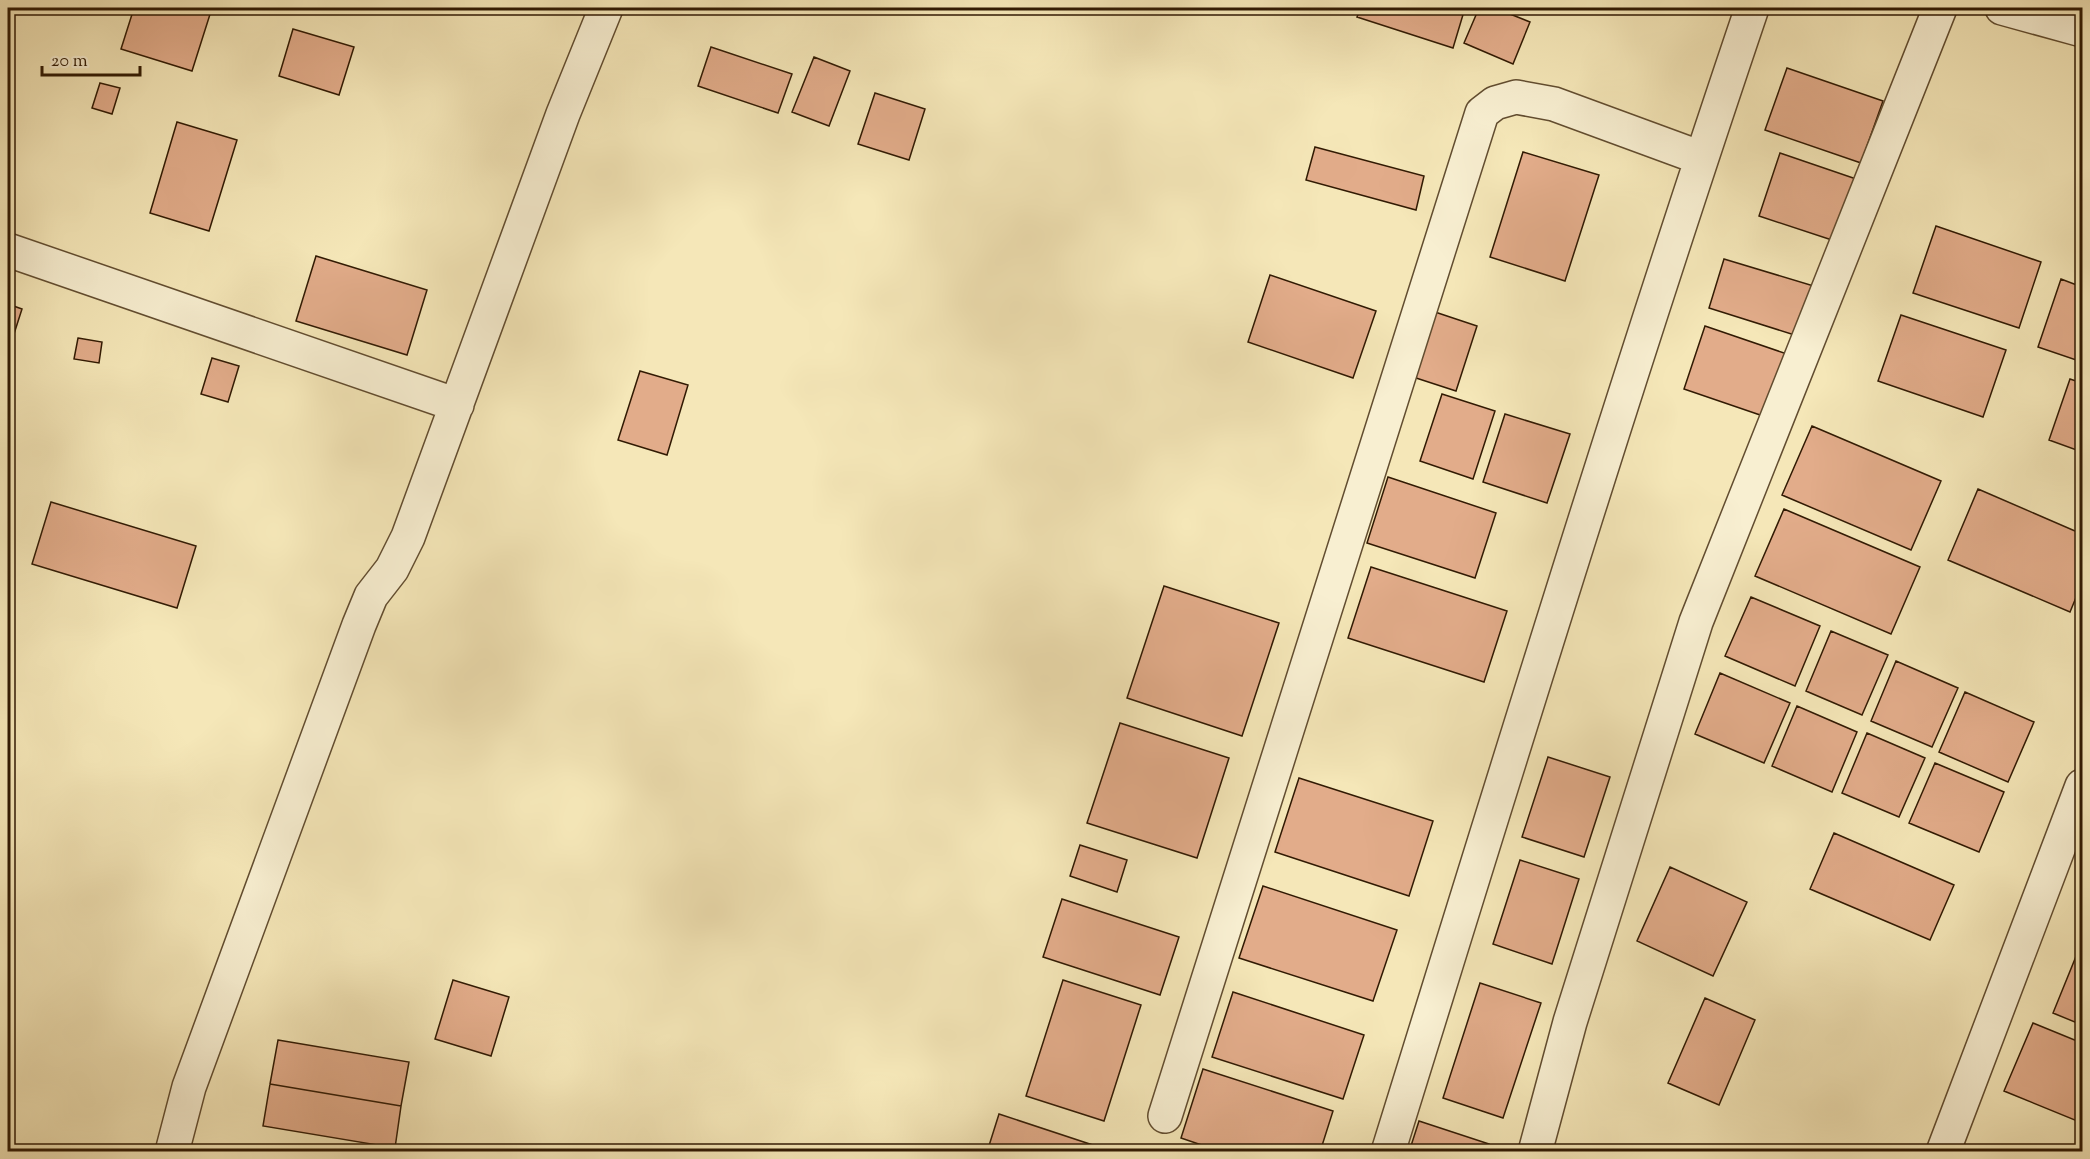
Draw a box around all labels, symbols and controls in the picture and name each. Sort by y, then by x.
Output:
scale bar [42,39,140,77]
text: 20 m [51,49,88,75]

